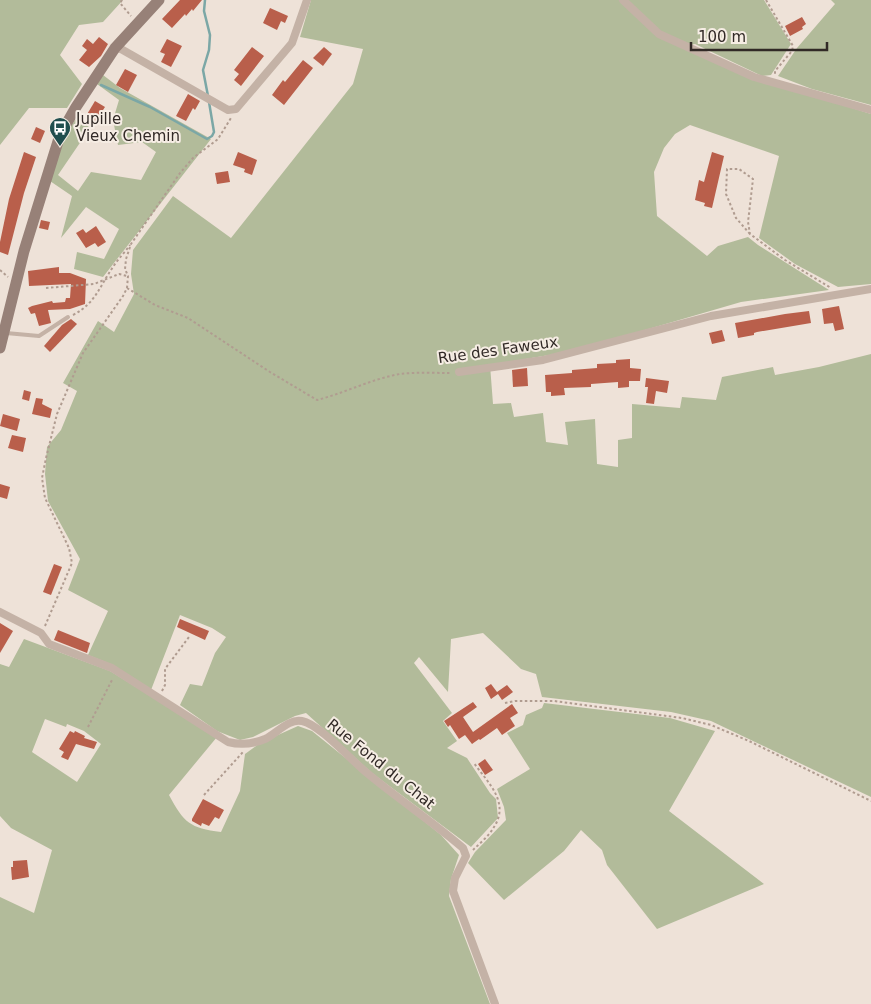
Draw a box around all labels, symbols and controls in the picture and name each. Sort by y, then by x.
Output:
scale bar [691,20,827,52]
text: 100 m [698,28,746,46]
place label: Jupille Vieux Chemin [75,110,180,145]
bus stop icon: Jupille Vieux Chemin [48,116,72,147]
street label: Rue des Faweux [437,333,559,367]
street label: Rue Fond du Chat [324,715,439,813]

